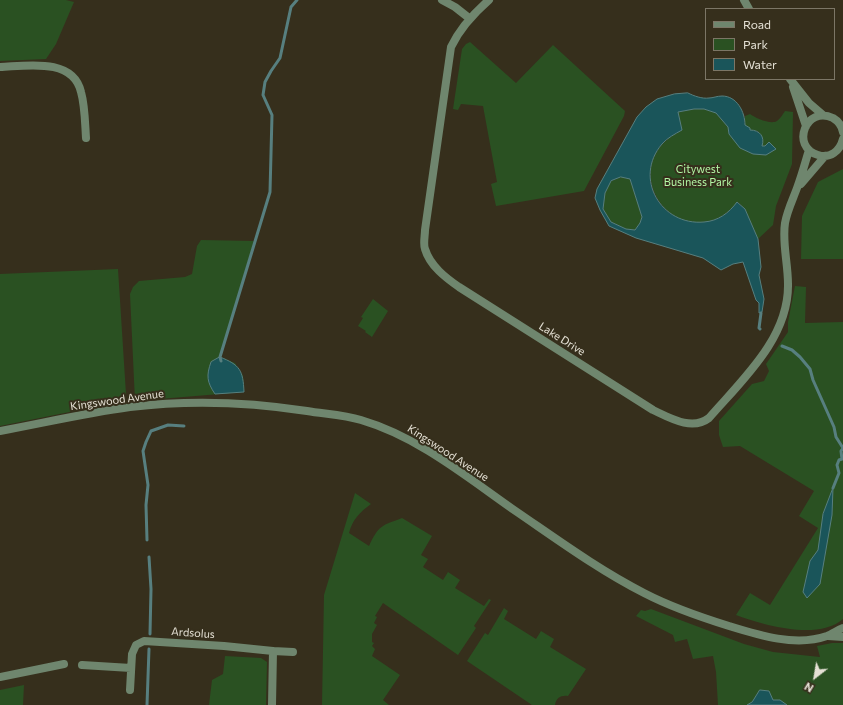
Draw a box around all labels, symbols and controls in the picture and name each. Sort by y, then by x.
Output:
legend [705,8,835,80]
text: Road [743,17,771,31]
text: Park [743,37,768,51]
text: Water [743,57,777,71]
park label: Citywest Business Park [664,162,732,188]
street label: Lake Drive [536,320,588,358]
street label: Kingswood Avenue [69,387,165,413]
street label: Kingswood Avenue [405,422,491,484]
street label: Ardsolus [171,625,215,641]
north arrow [795,657,835,697]
text: N [802,680,815,695]

